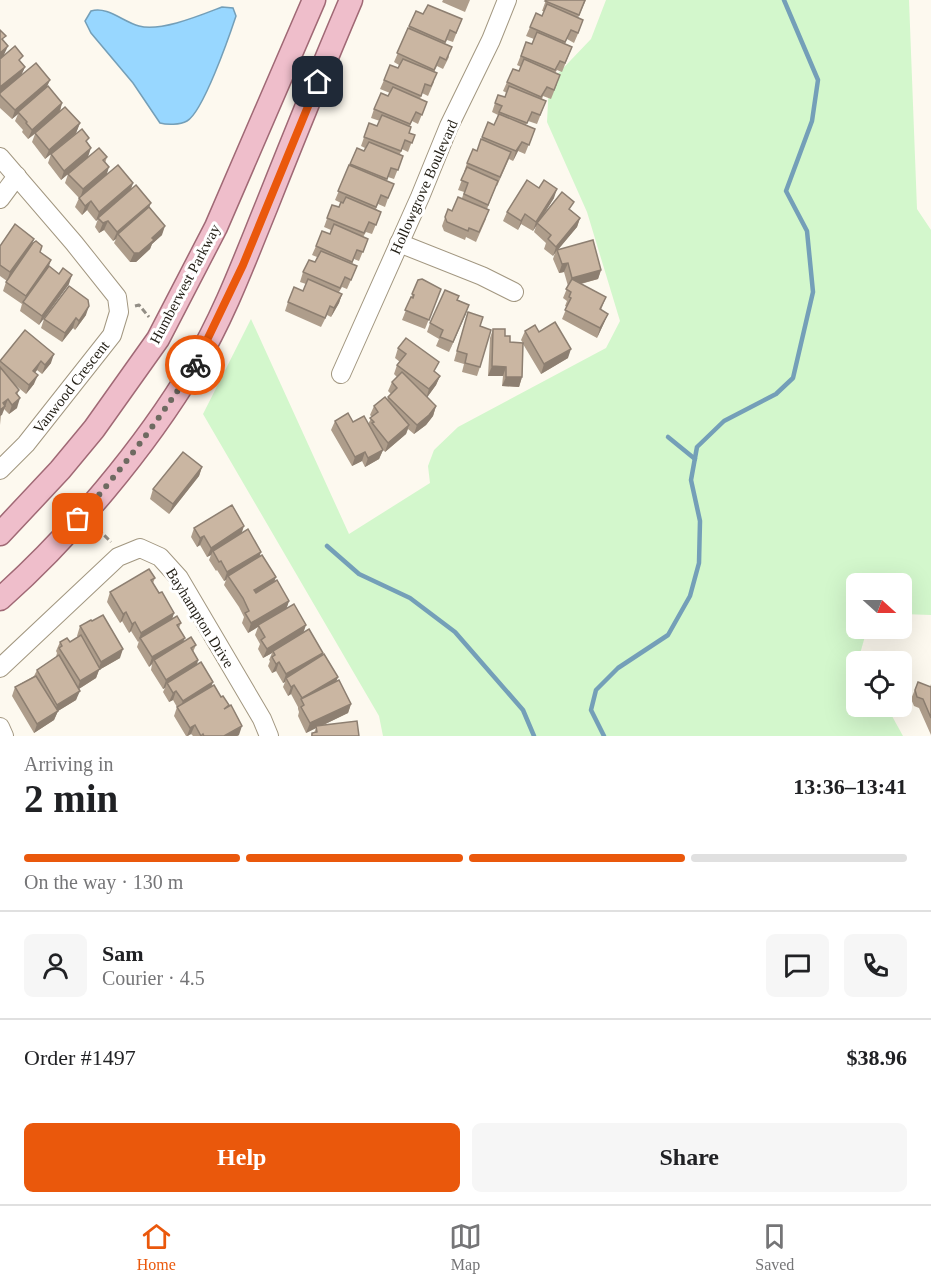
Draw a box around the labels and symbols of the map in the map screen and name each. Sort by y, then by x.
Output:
pin [292,56,343,107]
street label: Hollowgrove Boulevard [387,117,461,257]
street label: Humberwest Parkway [147,221,223,346]
courier [165,335,225,395]
street label: Vanwood Crescent [30,337,113,436]
pin [52,493,103,544]
street label: Bayhampton Drive [163,565,237,671]
north arrow [846,573,912,639]

